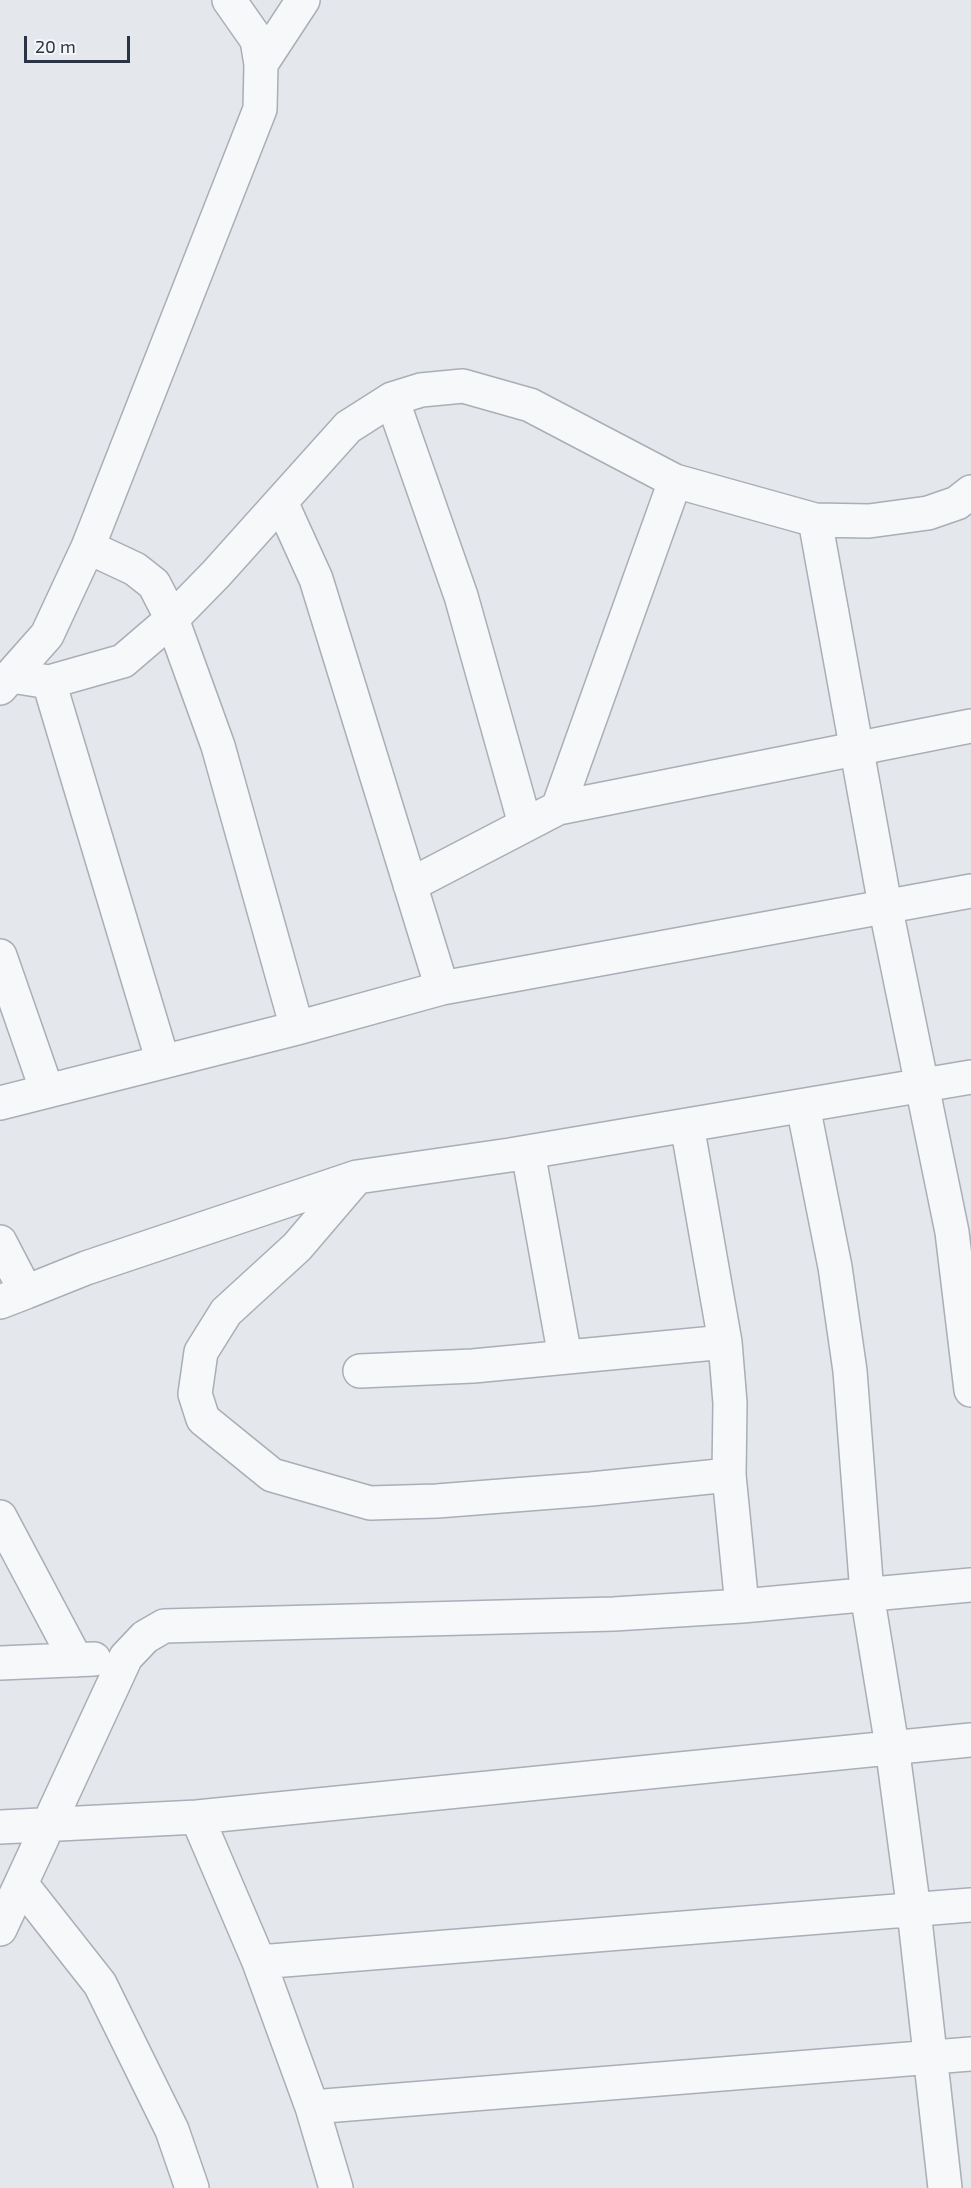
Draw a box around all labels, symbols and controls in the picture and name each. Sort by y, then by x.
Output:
scale bar [27,24,134,62]
text: 20 m [35,35,76,57]

